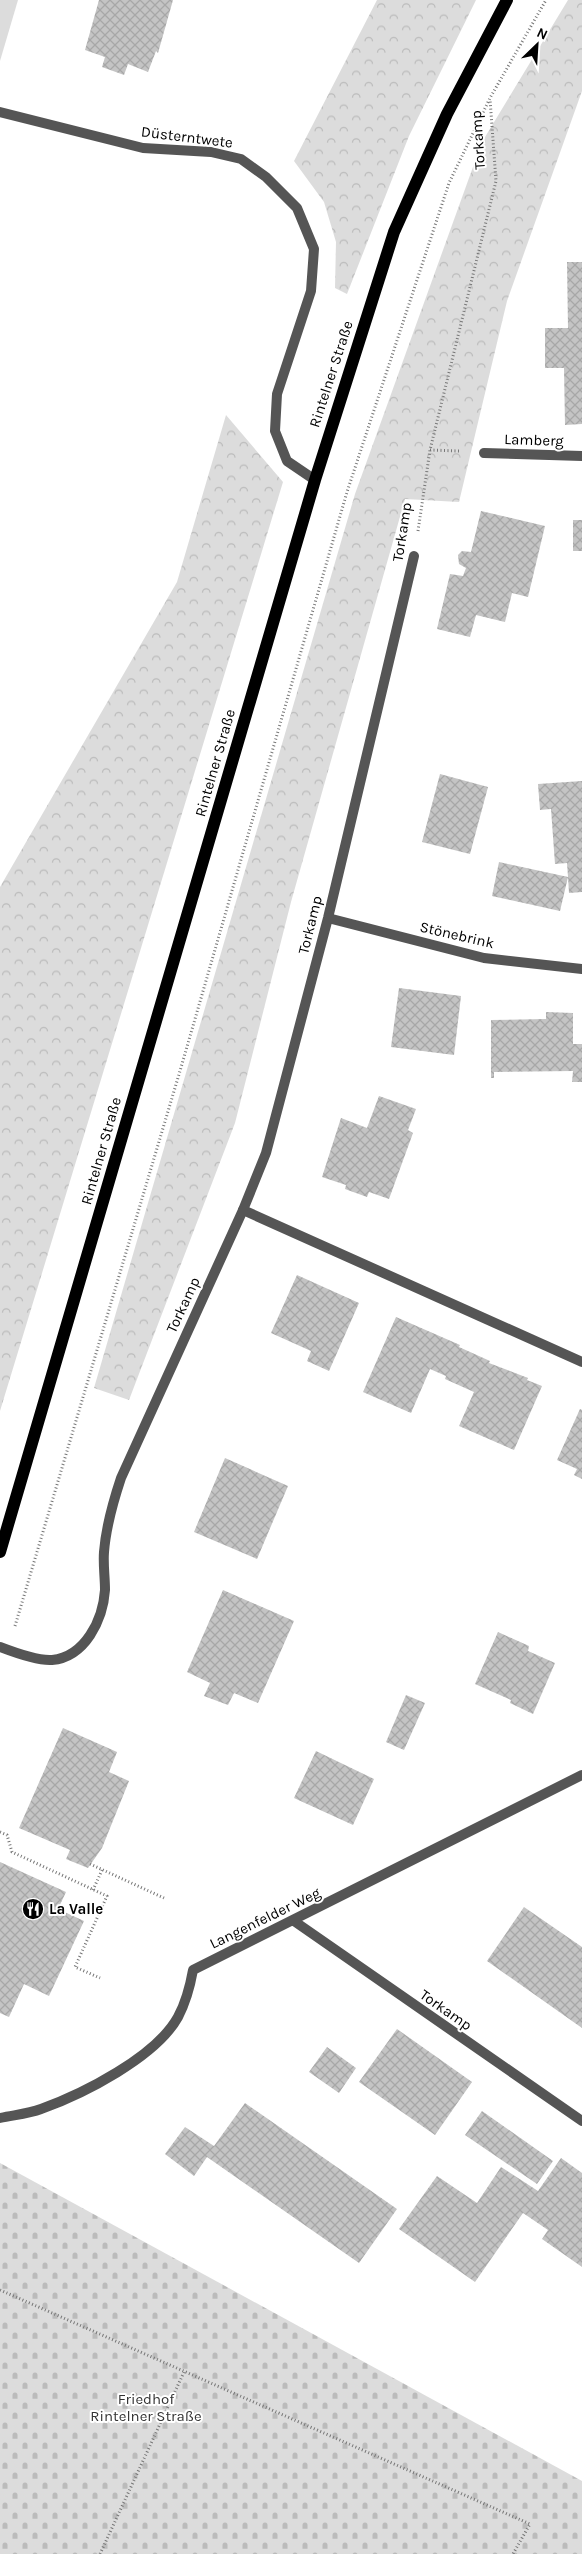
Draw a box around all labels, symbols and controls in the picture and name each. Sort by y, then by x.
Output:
north arrow [512,20,562,70]
text: N [534,24,550,43]
street label: Torkamp [467,110,489,170]
street label: Düsterntwete [140,122,234,152]
street label: Rintelner Straße [305,318,357,430]
street label: Lamberg [504,430,565,450]
street label: Torkamp [388,501,416,563]
street label: Rintelner Straße [191,707,239,819]
street label: Torkamp [294,894,326,956]
street label: Stönebrink [418,918,496,952]
street label: Rintelner Straße [77,1095,125,1207]
street label: Torkamp [162,1274,204,1336]
street label: Langenfelder Weg [207,1883,324,1953]
restaurant icon: La Valle [21,1897,45,1921]
place label: La Valle [49,1900,103,1918]
street label: Torkamp [416,1986,476,2034]
park label: Friedhof Rintelner Straße [90,2390,202,2425]

